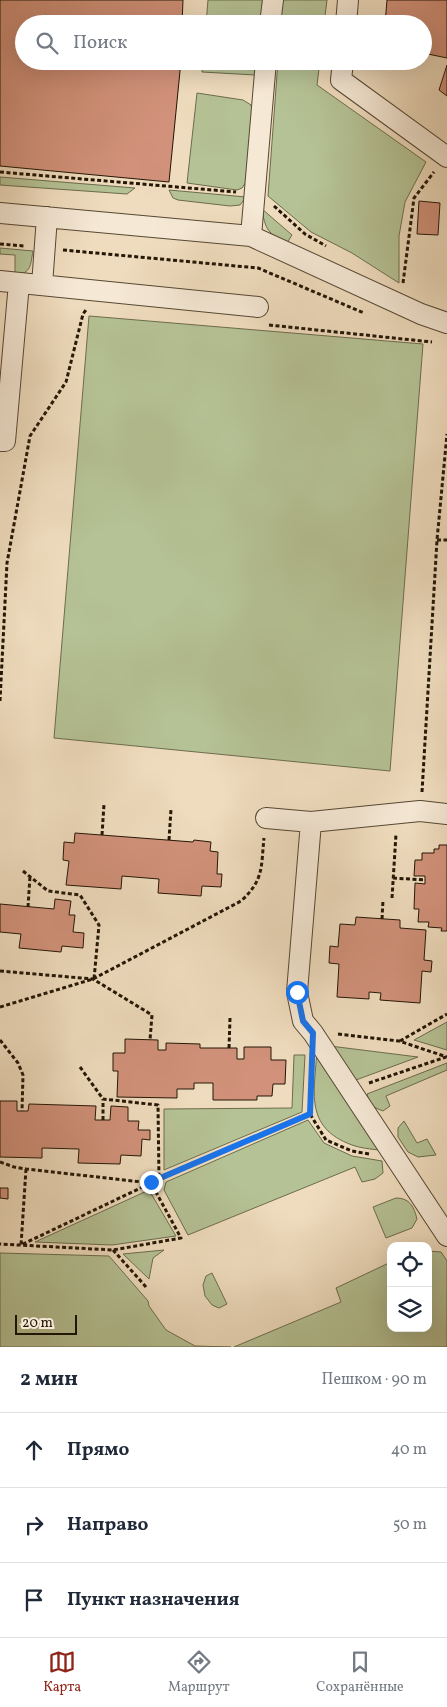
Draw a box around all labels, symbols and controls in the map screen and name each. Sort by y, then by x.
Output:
search box [15,15,432,70]
icon: search [33,29,61,57]
text: Поиск [73,30,127,56]
route start [286,981,309,1004]
route end [140,1171,163,1194]
map controls [387,1242,432,1332]
button: locate [387,1242,432,1287]
button: layers [387,1287,432,1332]
scale bar [15,1312,78,1335]
text: 20 m [22,1314,53,1333]
text: 2 мин [20,1365,78,1394]
text: Пешком · 90 m [322,1369,427,1391]
icon: ahead [20,1436,48,1464]
text: Прямо [67,1437,129,1463]
text: 40 m [391,1439,427,1461]
icon: right [20,1511,48,1539]
text: Направо [67,1512,149,1538]
text: 50 m [393,1514,427,1536]
icon: arrive [20,1586,48,1614]
text: Пункт назначения [67,1587,240,1613]
tab: Карта [43,1648,81,1697]
tab: Маршрут [168,1648,230,1697]
tab: Сохранённые [316,1648,404,1697]

